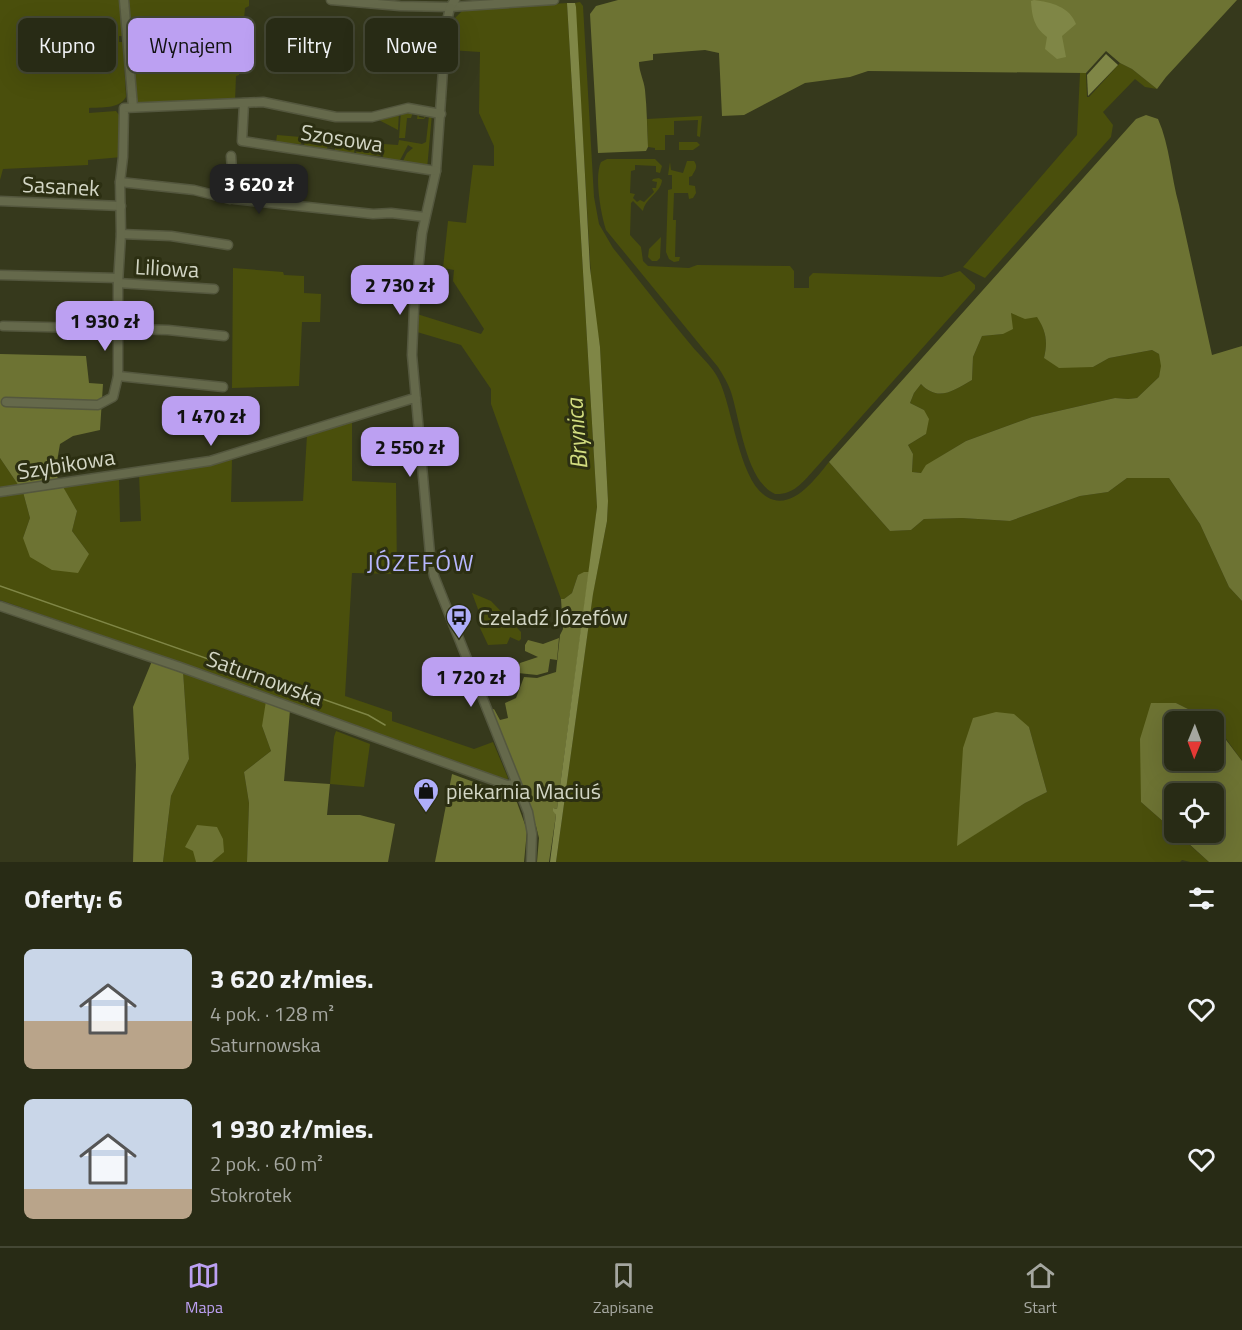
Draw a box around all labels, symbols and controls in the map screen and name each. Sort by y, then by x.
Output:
chip: Kupno [18,18,116,72]
chip: Wynajem [128,18,254,72]
chip: Filtry [266,18,353,72]
chip: Nowe [365,18,458,72]
street label: Szosowa [298,115,386,161]
pin: 3 620 zł [197,164,321,215]
street label: Sasanek [21,167,101,205]
text: 3 620 zł [224,168,294,199]
street label: Liliowa [134,249,200,287]
pin: 2 730 zł [338,265,462,316]
text: 2 730 zł [365,269,435,300]
pin: 1 930 zł [43,301,167,352]
text: 1 930 zł [70,305,140,336]
pin: 1 470 zł [149,396,273,447]
water label: Brynica [555,396,596,471]
text: 1 470 zł [176,400,246,431]
pin: 2 550 zł [348,427,472,478]
text: 2 550 zł [375,431,445,462]
street label: Szybikowa [15,440,117,488]
district label: JÓZEFÓW [367,544,475,580]
place label: Czeladź Józefów [478,600,628,634]
bus stop icon: Czeladź Józefów [444,602,474,640]
street label: Saturnowska [202,641,328,715]
pin: 1 720 zł [409,657,533,708]
text: 1 720 zł [436,661,506,692]
north arrow [1164,711,1224,771]
map controls [1164,711,1224,843]
place label: piekarnia Maciuś [446,774,601,808]
shop icon: piekarnia Maciuś [411,776,441,814]
button: locate [1164,783,1224,843]
text: Oferty: 6 [24,879,122,918]
icon: filters [1185,882,1218,915]
text: 3 620 zł/mies. [210,959,374,998]
icon: home [72,973,144,1045]
icon: heart [1185,993,1218,1026]
text: 4 pok. · 128 m² [210,998,334,1029]
text: Saturnowska [210,1029,321,1060]
text: 1 930 zł/mies. [210,1109,374,1148]
icon: home [72,1123,144,1195]
icon: heart [1185,1143,1218,1176]
text: 2 pok. · 60 m² [210,1148,323,1179]
text: Stokrotek [210,1179,292,1210]
tab: Mapa [185,1259,223,1319]
tab: Zapisane [593,1259,654,1319]
tab: Start [1024,1259,1057,1319]

